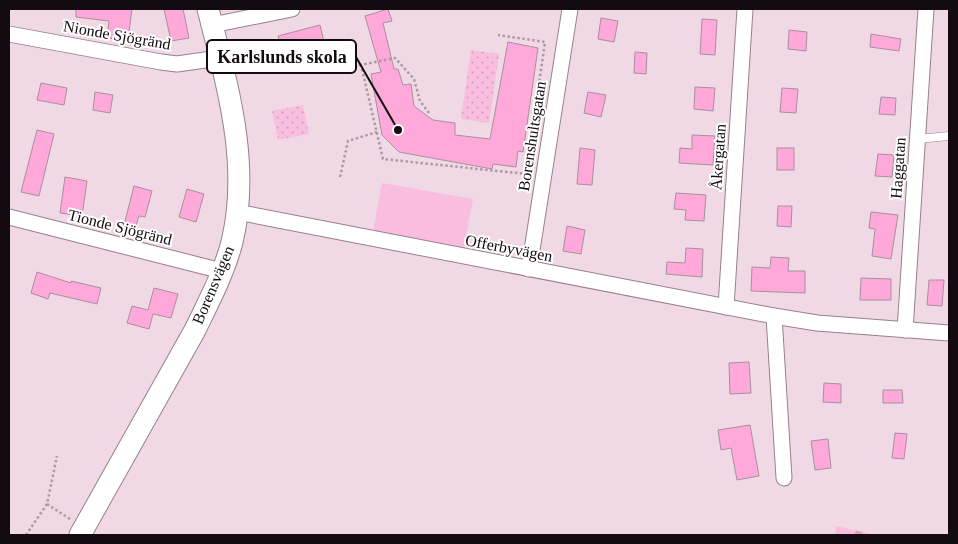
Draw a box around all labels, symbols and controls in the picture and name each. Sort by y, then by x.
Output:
street label: Nionde Sjögränd [62,17,172,54]
callout: Karlslunds skola [207,40,356,73]
text: Karlslunds skola [217,47,347,67]
street label: Borenshultsgatan [515,80,550,192]
street label: Åkergatan [707,123,730,191]
street label: Haggatan [887,137,910,199]
street label: Tionde Sjögränd [66,206,174,249]
street label: Offerbyvägen [464,231,554,266]
street label: Borensvägen [189,243,238,327]

